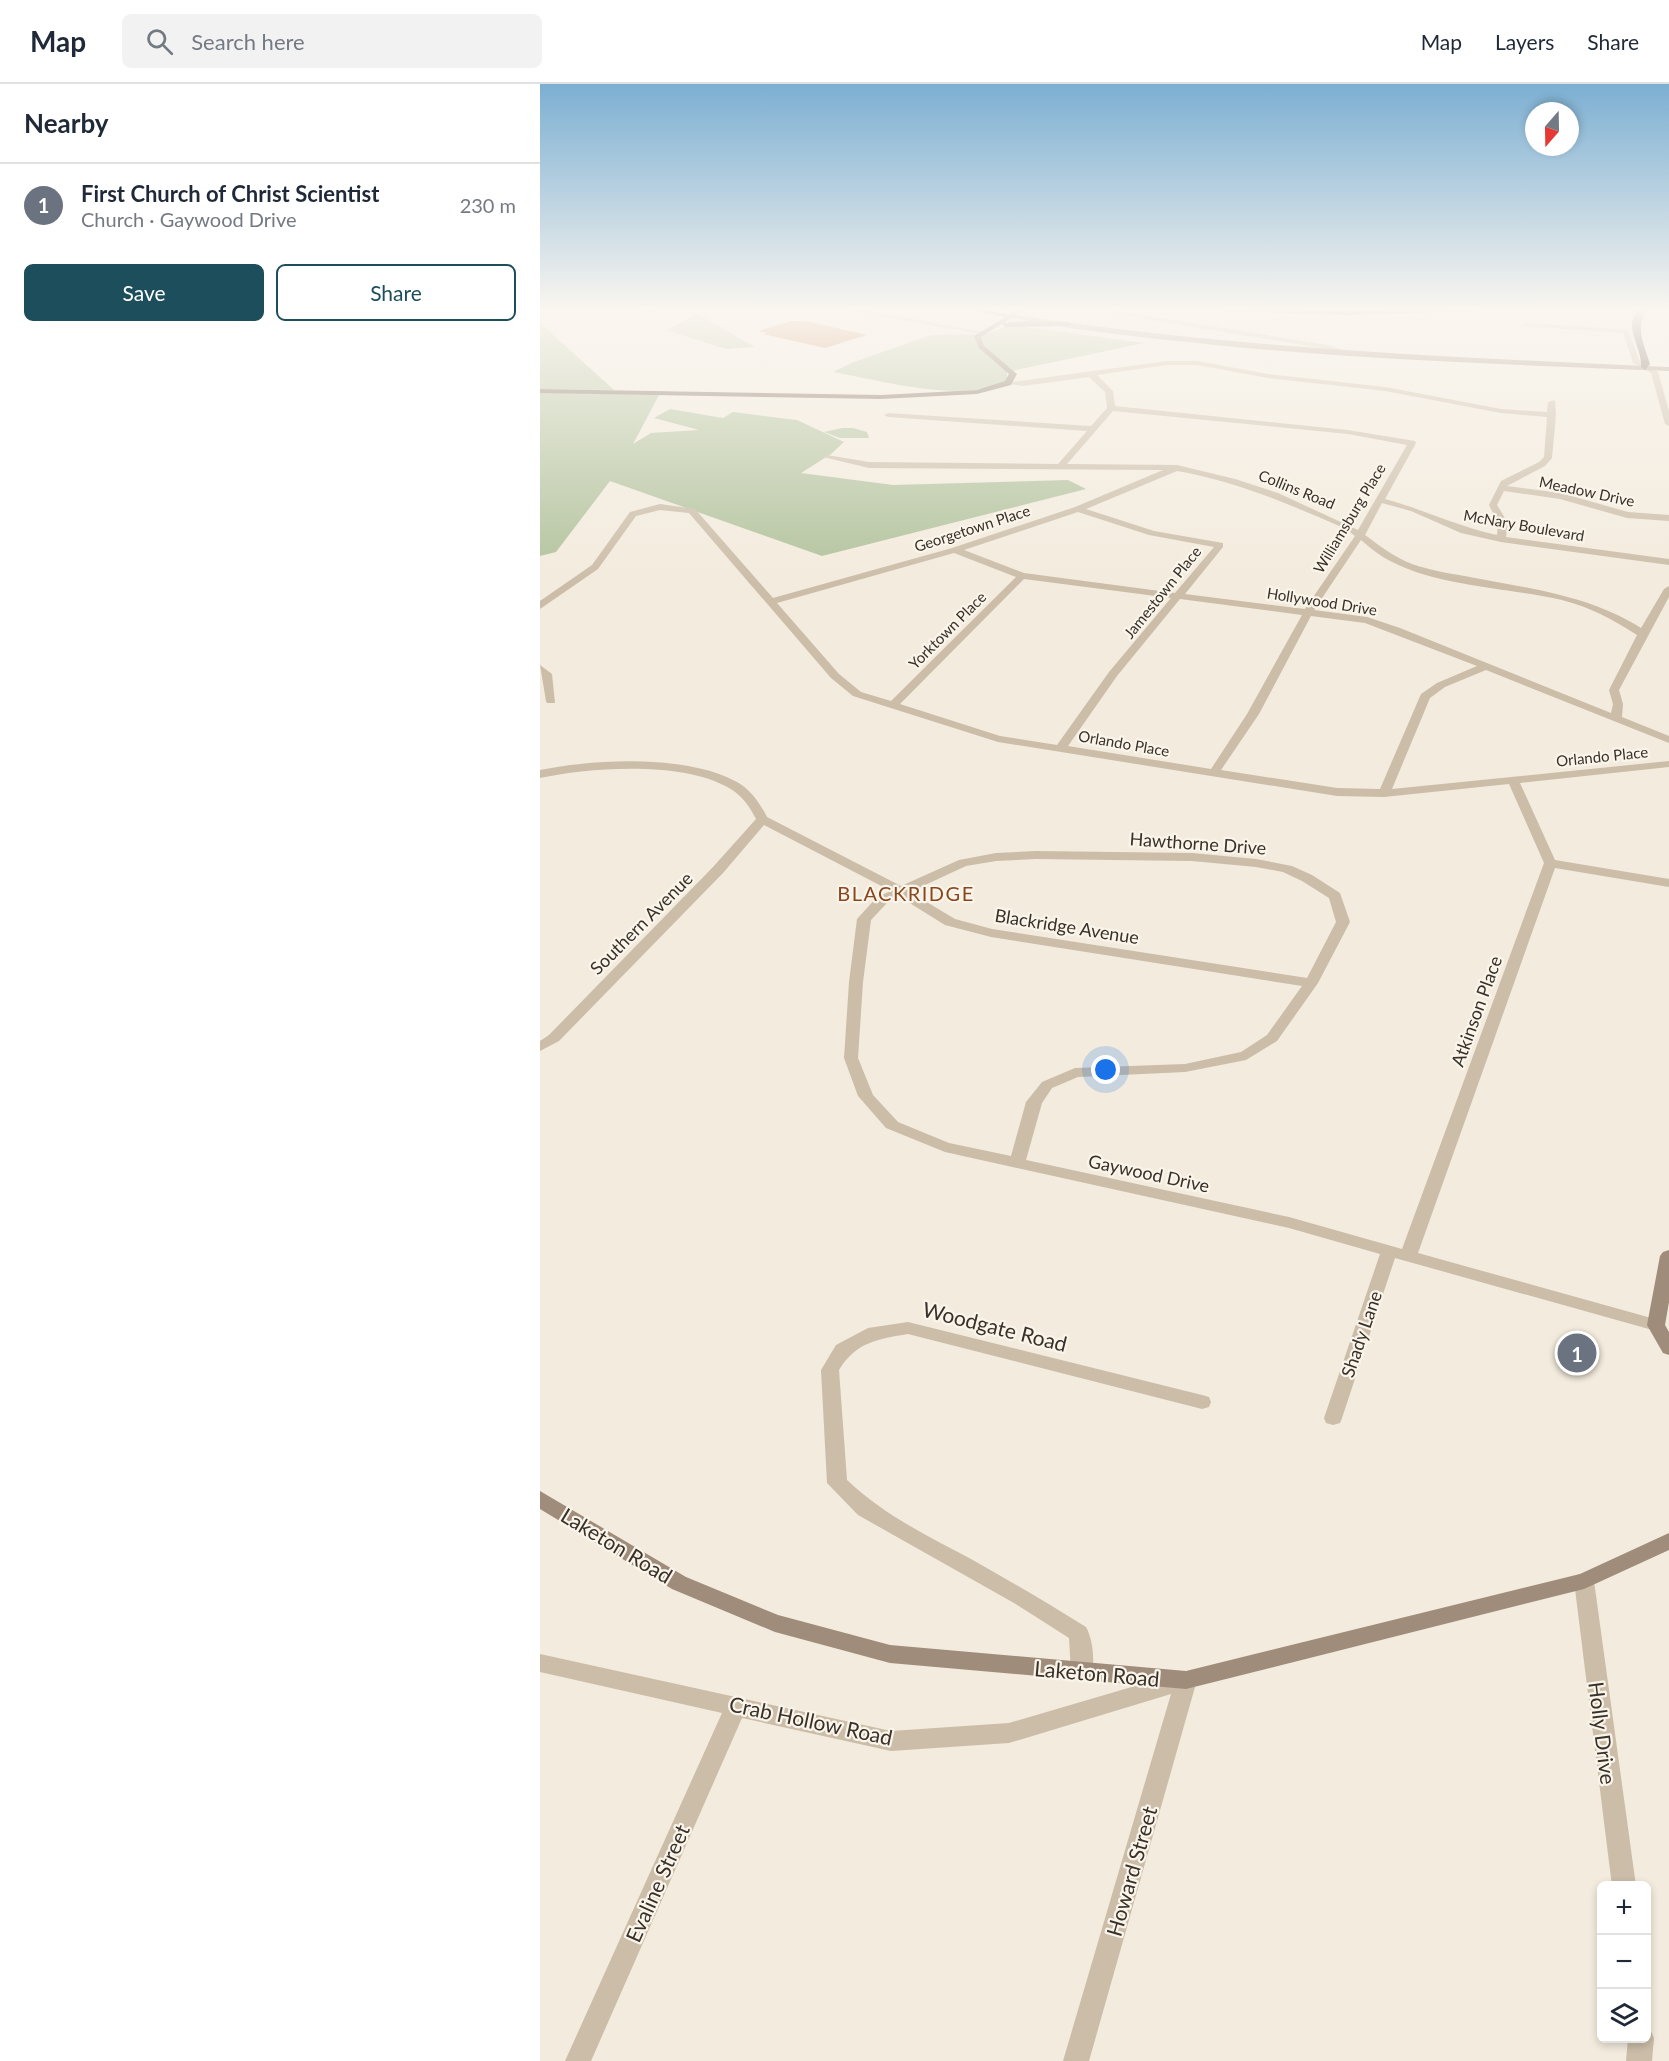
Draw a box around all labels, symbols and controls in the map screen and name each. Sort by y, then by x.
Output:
search box [122,14,542,68]
text: Map [30,24,86,58]
icon: search [143,25,176,58]
text: Search here [191,28,305,55]
text: Map [1421,29,1462,54]
text: Layers [1495,29,1554,54]
text: Share [1587,29,1639,54]
north arrow [1525,102,1579,156]
text: Nearby [24,107,109,139]
text: First Church of Christ Scientist [81,180,379,207]
text: 1 [38,193,49,217]
text: 230 m [460,193,516,217]
text: Church · Gaywood Drive [81,207,297,231]
button: Save [24,264,264,321]
button: Share [276,264,516,321]
street label: Williamsburg Place [1309,460,1389,576]
street label: Collins Road [1256,465,1338,513]
street label: Meadow Drive [1538,472,1636,510]
street label: Georgetown Place [912,501,1032,555]
street label: McNary Boulevard [1462,506,1586,544]
street label: Jamestown Place [1119,542,1205,642]
street label: Hollywood Drive [1266,583,1378,619]
street label: Yorktown Place [905,588,989,672]
street label: Orlando Place [1077,726,1171,760]
street label: Orlando Place [1555,742,1649,770]
street label: Hawthorne Drive [1129,827,1267,859]
street label: Southern Avenue [585,867,697,979]
district label: BLACKRIDGE [837,881,975,905]
street label: Blackridge Avenue [993,904,1141,948]
street label: Atkinson Place [1446,953,1506,1069]
your location [1091,1055,1120,1084]
street label: Gaywood Drive [1086,1149,1212,1197]
street label: Shady Lane [1336,1288,1386,1380]
street label: Woodgate Road [920,1296,1070,1356]
pin: 1 [1558,1330,1596,1376]
street label: Laketon Road [557,1502,677,1588]
street label: Laketon Road [1033,1655,1161,1691]
street label: Holly Drive [1584,1680,1622,1786]
street label: Crab Hollow Road [727,1690,895,1750]
street label: Howard Street [1101,1803,1162,1939]
street label: Evaline Street [620,1820,694,1946]
map controls [1597,1881,1651,2043]
button: + [1597,1881,1651,1935]
button: − [1597,1935,1651,1989]
button: layers [1597,1989,1651,2043]

